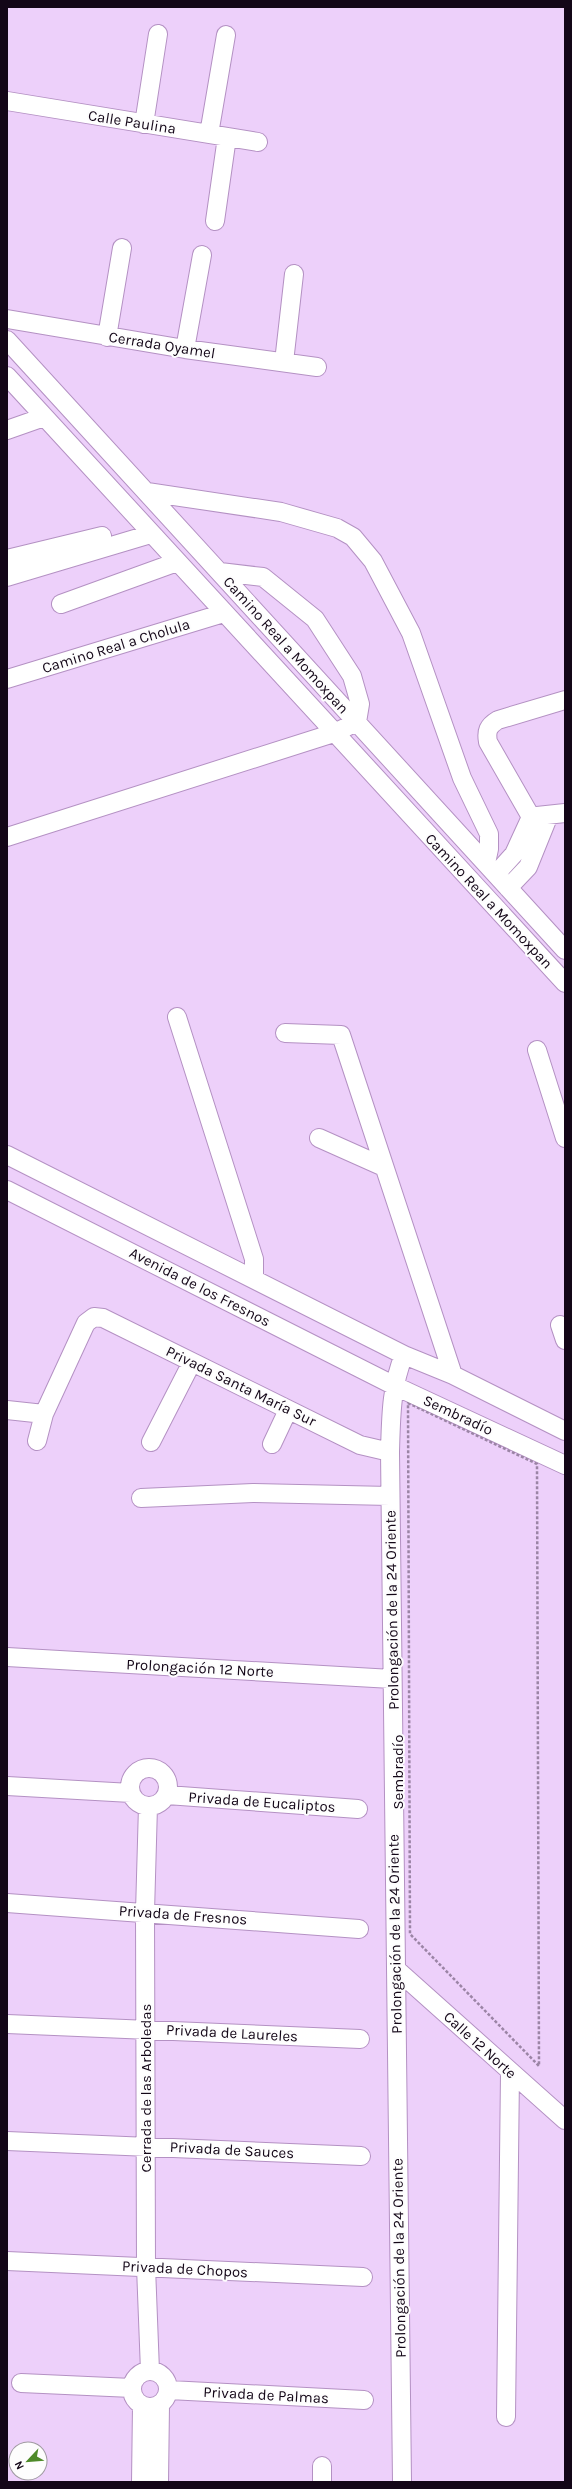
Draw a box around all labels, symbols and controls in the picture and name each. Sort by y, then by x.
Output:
street label: Calle Paulina [87,106,177,138]
street label: Cerrada Oyamel [107,328,217,362]
street label: Camino Real a Momoxpan [220,573,352,717]
street label: Camino Real a Cholula [40,615,192,677]
street label: Camino Real a Momoxpan [422,830,556,972]
street label: Avenida de los Fresnos [127,1244,273,1330]
street label: Privada Santa María Sur [163,1342,320,1430]
street label: Sembradío [420,1391,496,1439]
street label: Prolongación de la 24 Oriente [381,1510,403,1710]
street label: Prolongación 12 Norte [126,1655,274,1681]
street label: Sembradío [389,1735,407,1809]
street label: Privada de Eucaliptos [188,1788,336,1816]
street label: Prolongación de la 24 Oriente [384,1834,406,2034]
street label: Privada de Fresnos [118,1902,248,1928]
street label: Cerrada de las Arboledas [137,2004,155,2172]
street label: Calle 12 Norte [440,2008,520,2082]
street label: Privada de Laureles [166,2021,298,2045]
street label: Privada de Sauces [169,2138,295,2162]
street label: Prolongación de la 24 Oriente [388,2158,410,2358]
street label: Privada de Chopos [122,2257,248,2281]
street label: Privada de Palmas [203,2383,329,2407]
north arrow [8,2441,48,2481]
text: N [12,2459,27,2472]

